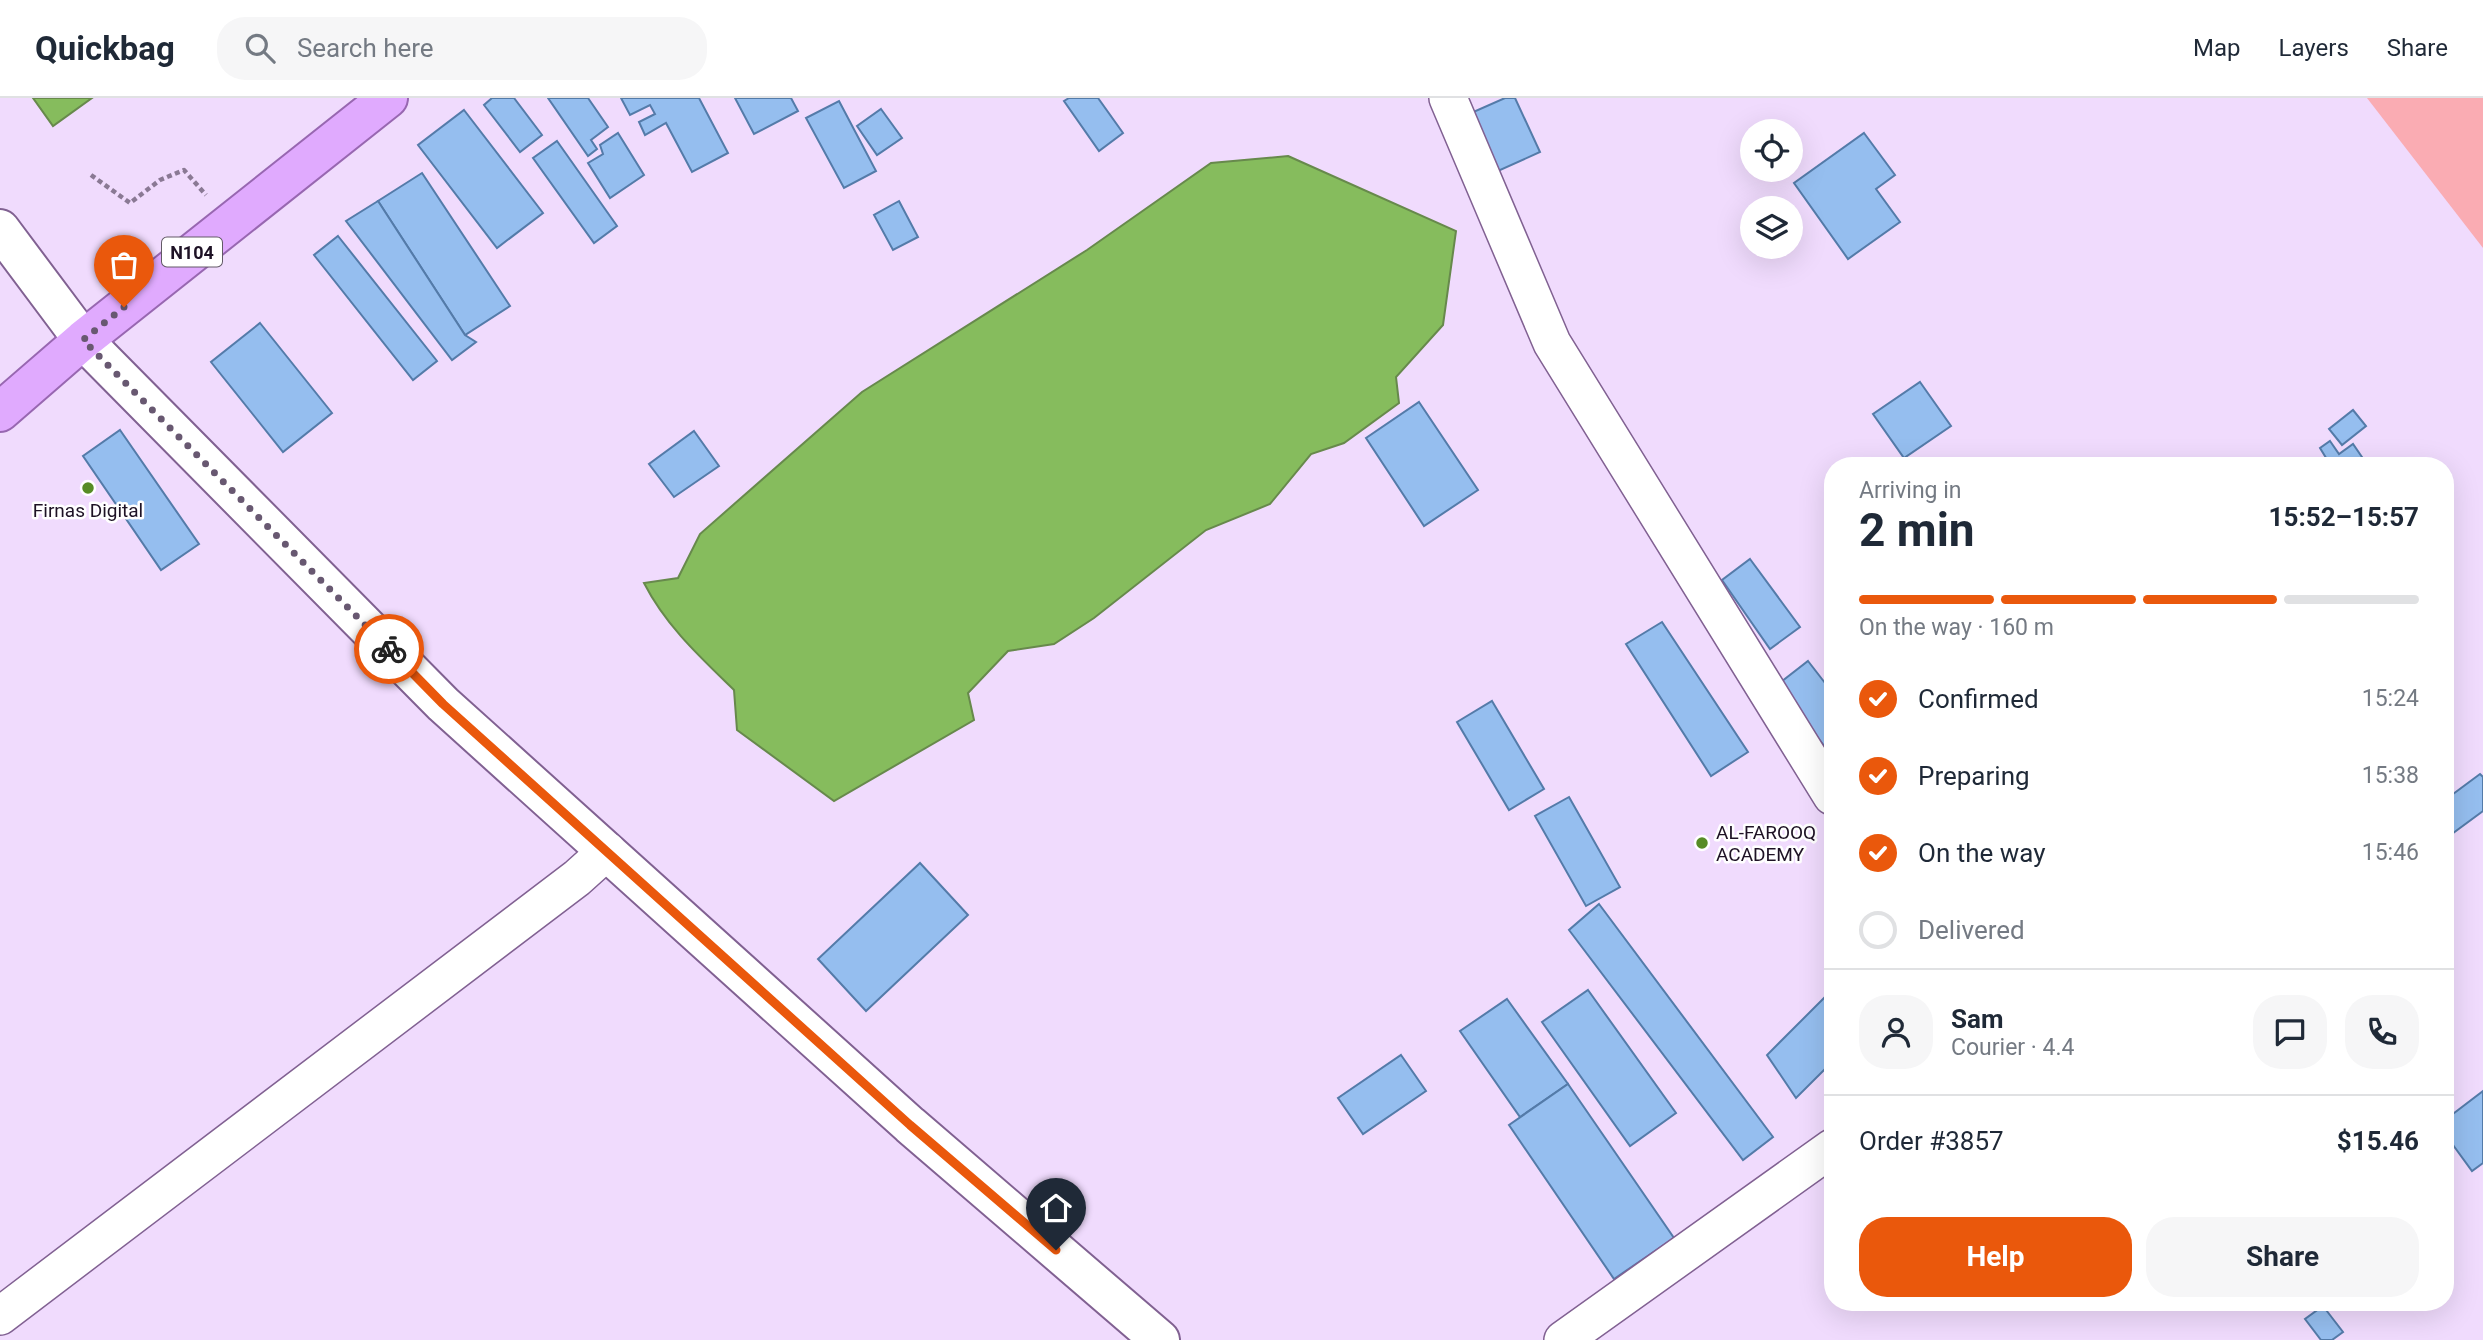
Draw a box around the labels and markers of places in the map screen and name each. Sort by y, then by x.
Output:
pin [94,235,154,307]
marker: Firnas Digital [80,480,96,496]
place label: Firnas Digital [33,499,143,522]
place label: AL-FAROOQ ACADEMY [1716,821,1816,866]
marker: AL-FAROOQ ACADEMY [1694,835,1710,851]
pin [1026,1178,1086,1250]

